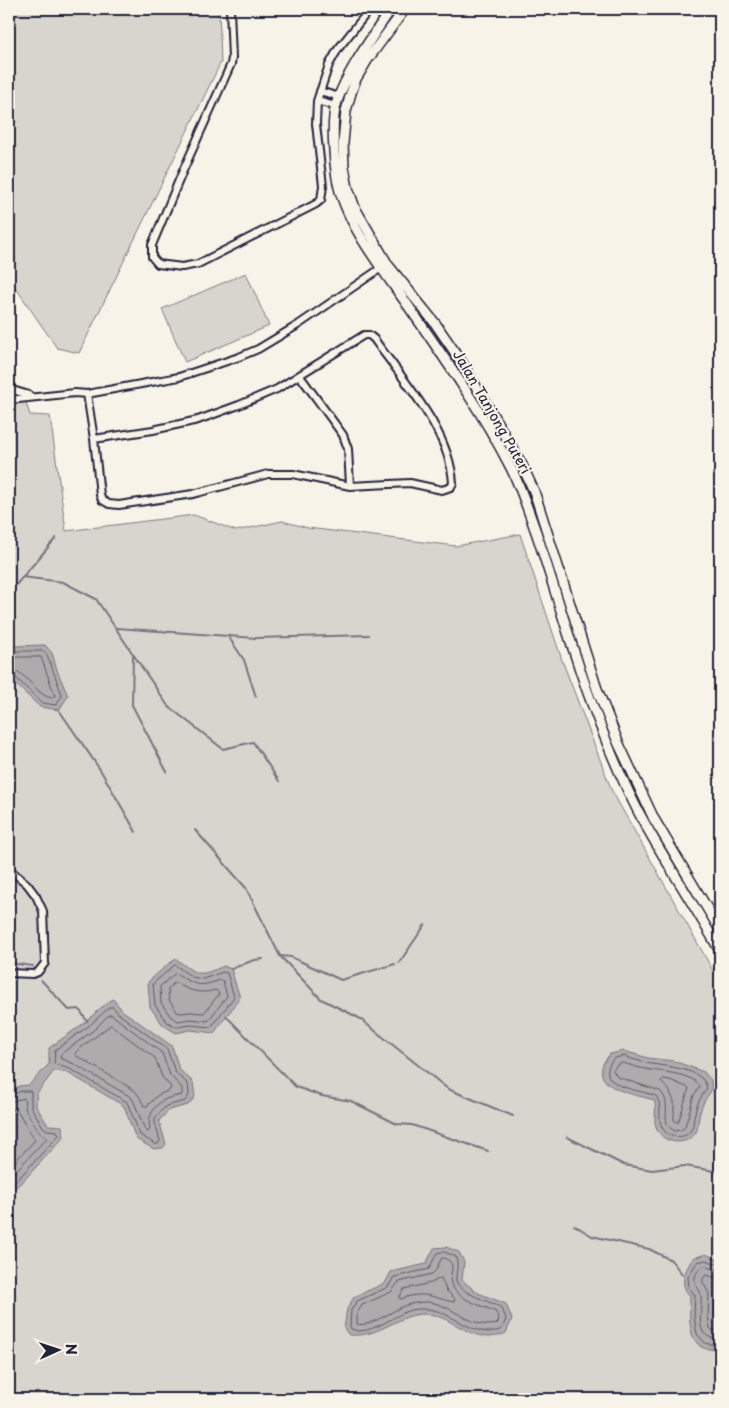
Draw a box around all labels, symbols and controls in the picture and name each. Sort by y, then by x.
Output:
street label: Jalan Tanjong Puteri [448,346,537,478]
north arrow [32,1326,82,1376]
text: N [61,1343,82,1355]

